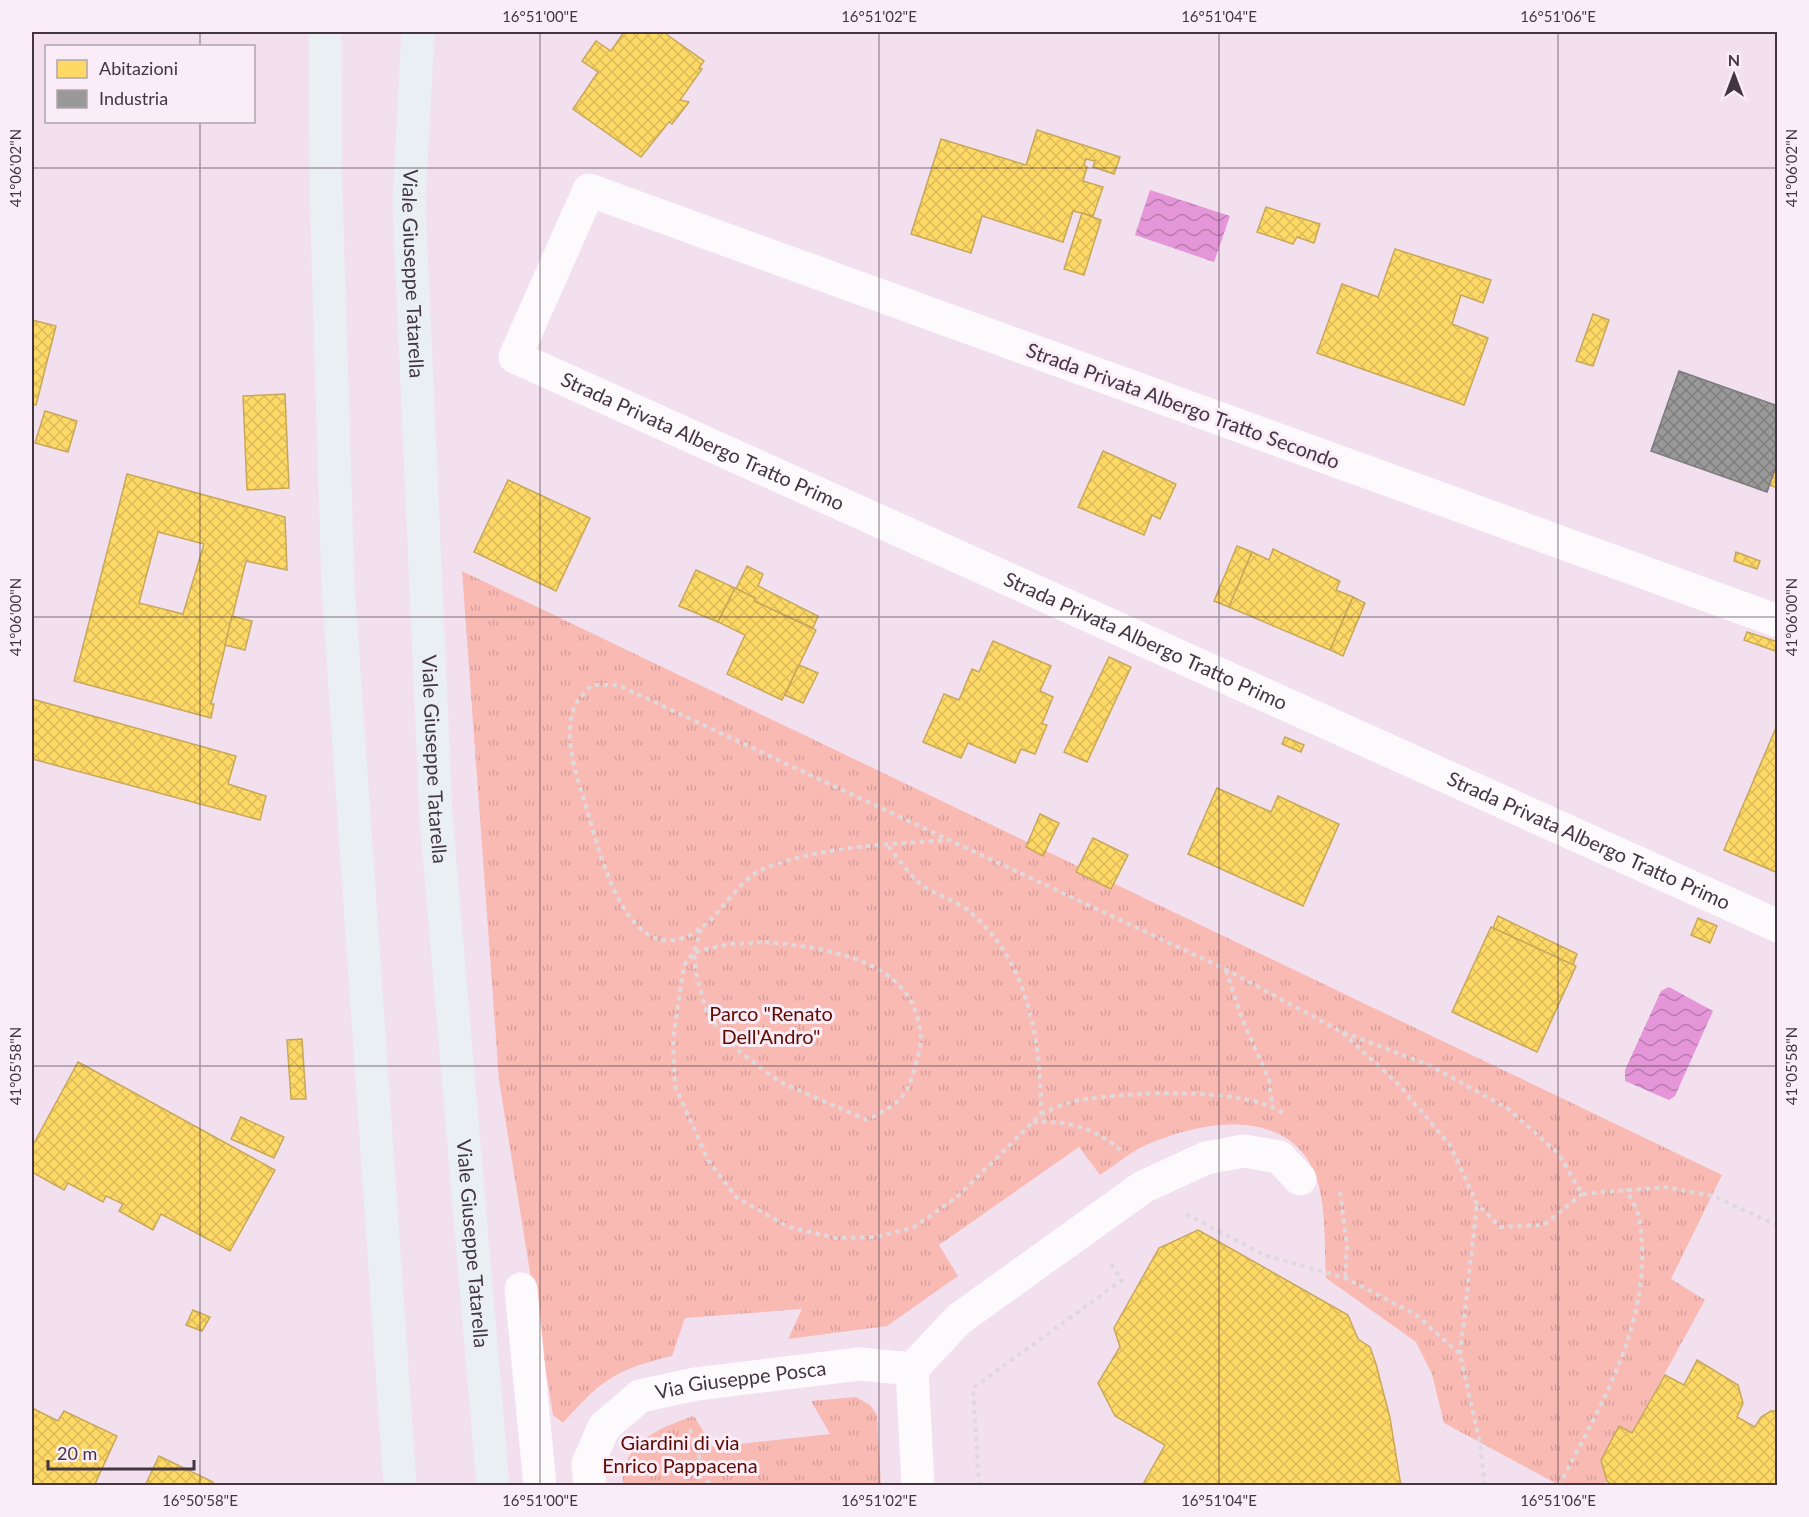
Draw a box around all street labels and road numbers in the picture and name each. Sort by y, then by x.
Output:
street label: Viale Giuseppe Tatarella [398,169,430,379]
street label: Strada Privata Albergo Tratto Secondo [1023,337,1343,473]
street label: Strada Privata Albergo Tratto Primo [558,366,848,515]
street label: Strada Privata Albergo Tratto Primo [1001,566,1291,714]
street label: Viale Giuseppe Tatarella [418,654,453,865]
street label: Strada Privata Albergo Tratto Primo [1444,766,1734,914]
street label: Viale Giuseppe Tatarella [453,1138,494,1349]
street label: Via Giuseppe Posca [653,1355,827,1403]

